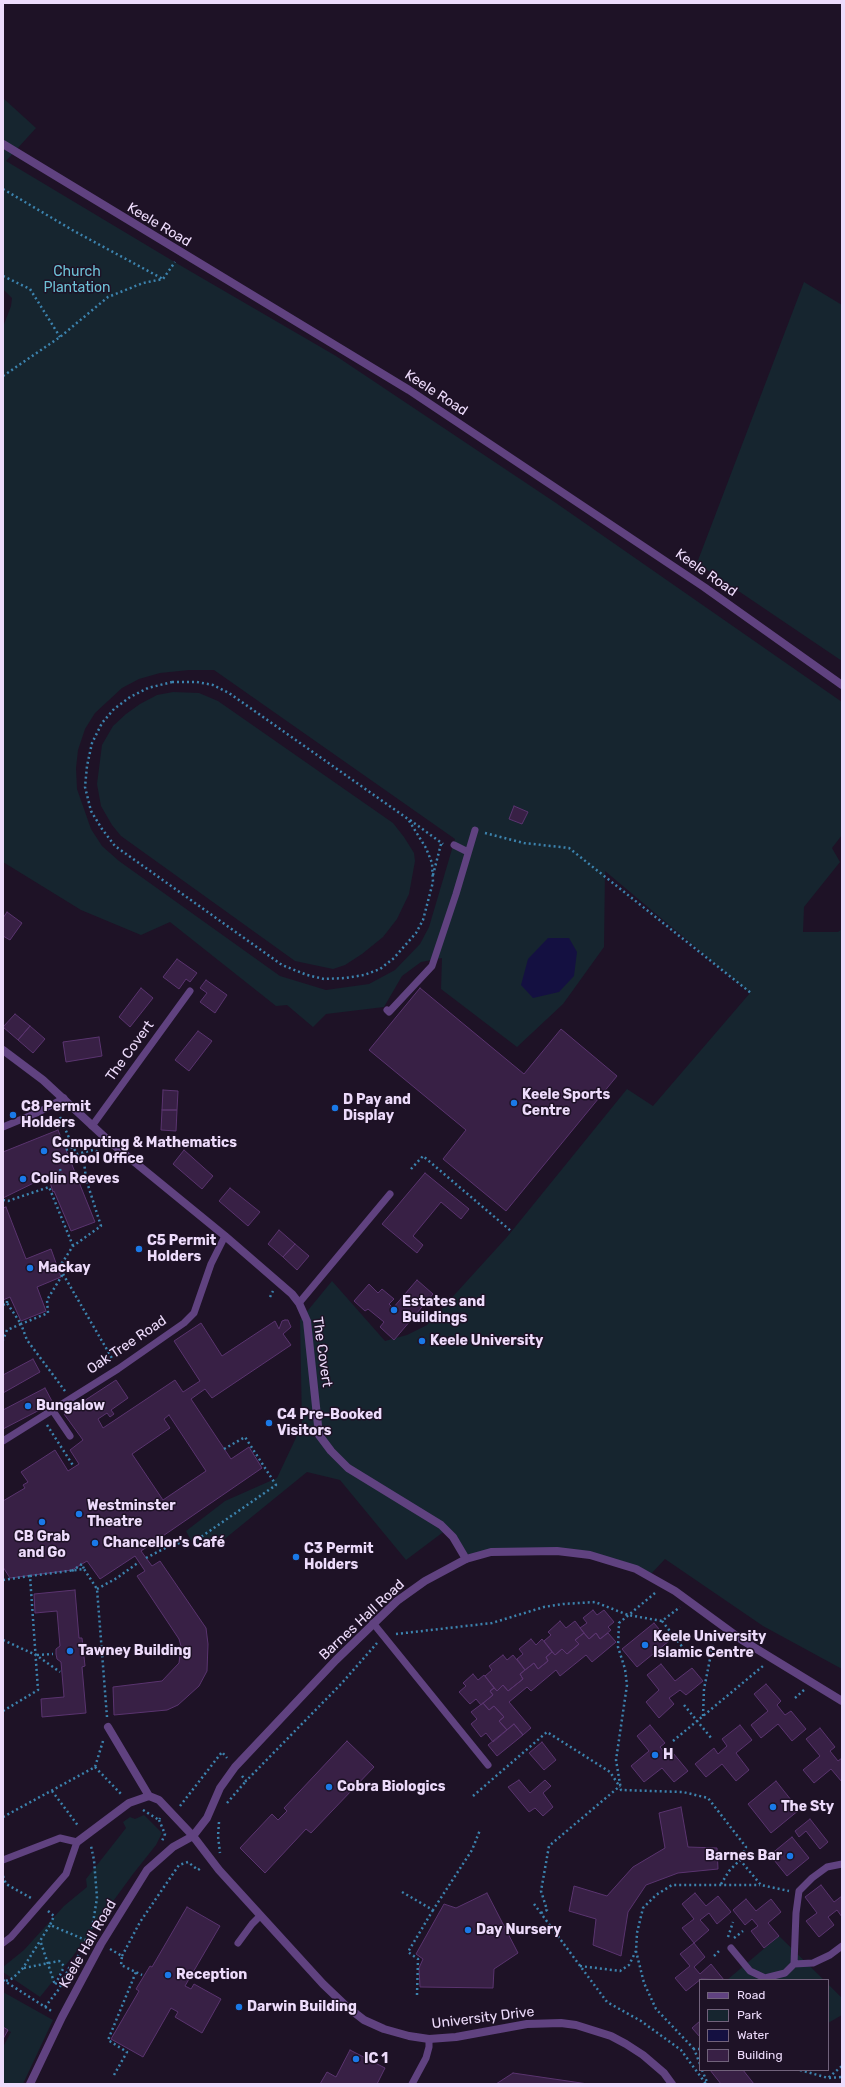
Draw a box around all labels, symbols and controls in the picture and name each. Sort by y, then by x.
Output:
street label: Keele Road [124,199,194,251]
park label: Church Plantation [43,264,111,296]
street label: Keele Road [401,366,471,420]
street label: Keele Road [672,546,740,600]
street label: The Covert [102,1017,158,1085]
place label: Keele Sports Centre [522,1087,610,1120]
place label: D Pay and Display [343,1092,411,1124]
marker: Keele Sports Centre [509,1098,519,1108]
place label: C8 Permit Holders [21,1099,91,1132]
marker: D Pay and Display [330,1103,340,1113]
marker: C8 Permit Holders [8,1110,18,1120]
place label: Computing & Mathematics School Office [52,1135,237,1168]
marker: Computing & Mathematics School Office [39,1146,49,1156]
place label: Colin Reeves [31,1171,119,1187]
marker: Colin Reeves [18,1174,28,1184]
place label: C5 Permit Holders [147,1233,216,1266]
marker: C5 Permit Holders [134,1244,144,1254]
place label: Mackay [38,1260,91,1276]
marker: Mackay [25,1263,35,1273]
place label: Estates and Buildings [402,1294,485,1326]
marker: Estates and Buildings [389,1305,399,1315]
street label: Oak Tree Road [84,1312,170,1378]
street label: The Covert [309,1316,335,1388]
place label: Keele University [430,1333,543,1349]
marker: Keele University [417,1336,427,1346]
place label: Bungalow [36,1398,105,1414]
marker: Bungalow [23,1401,33,1411]
place label: C4 Pre-Booked Visitors [277,1407,382,1440]
marker: C4 Pre-Booked Visitors [264,1418,274,1428]
place label: Westminster Theatre [87,1498,176,1530]
marker: Westminster Theatre [74,1509,84,1519]
marker: CB Grab and Go [37,1517,47,1527]
place label: CB Grab and Go [14,1529,70,1562]
place label: Chancellor's Café [103,1535,225,1551]
marker: Chancellor's Café [90,1538,100,1548]
place label: C3 Permit Holders [304,1541,373,1574]
marker: C3 Permit Holders [291,1552,301,1562]
street label: Barnes Hall Road [316,1576,408,1664]
place label: Keele University Islamic Centre [653,1629,766,1662]
marker: Keele University Islamic Centre [640,1640,650,1650]
place label: Tawney Building [78,1643,191,1659]
marker: Tawney Building [65,1646,75,1656]
place label: H [663,1747,673,1763]
marker: H [650,1750,660,1760]
place label: Cobra Biologics [337,1779,446,1795]
marker: Cobra Biologics [324,1782,334,1792]
place label: The Sty [781,1799,834,1815]
marker: The Sty [768,1802,778,1812]
place label: Barnes Bar [705,1848,782,1864]
marker: Barnes Bar [785,1851,795,1861]
street label: Keele Hall Road [56,1897,120,1991]
place label: Day Nursery [476,1922,562,1938]
marker: Day Nursery [463,1925,473,1935]
place label: Reception [176,1967,247,1983]
marker: Reception [163,1970,173,1980]
legend [699,1979,829,2071]
text: Road [737,1988,765,2002]
place label: Darwin Building [247,1999,357,2015]
marker: Darwin Building [234,2002,244,2012]
street label: University Drive [431,2003,535,2033]
text: Park [737,2008,762,2022]
text: Water [737,2028,769,2042]
text: Building [737,2048,783,2062]
place label: IC 1 [364,2051,388,2067]
marker: IC 1 [351,2054,361,2064]

